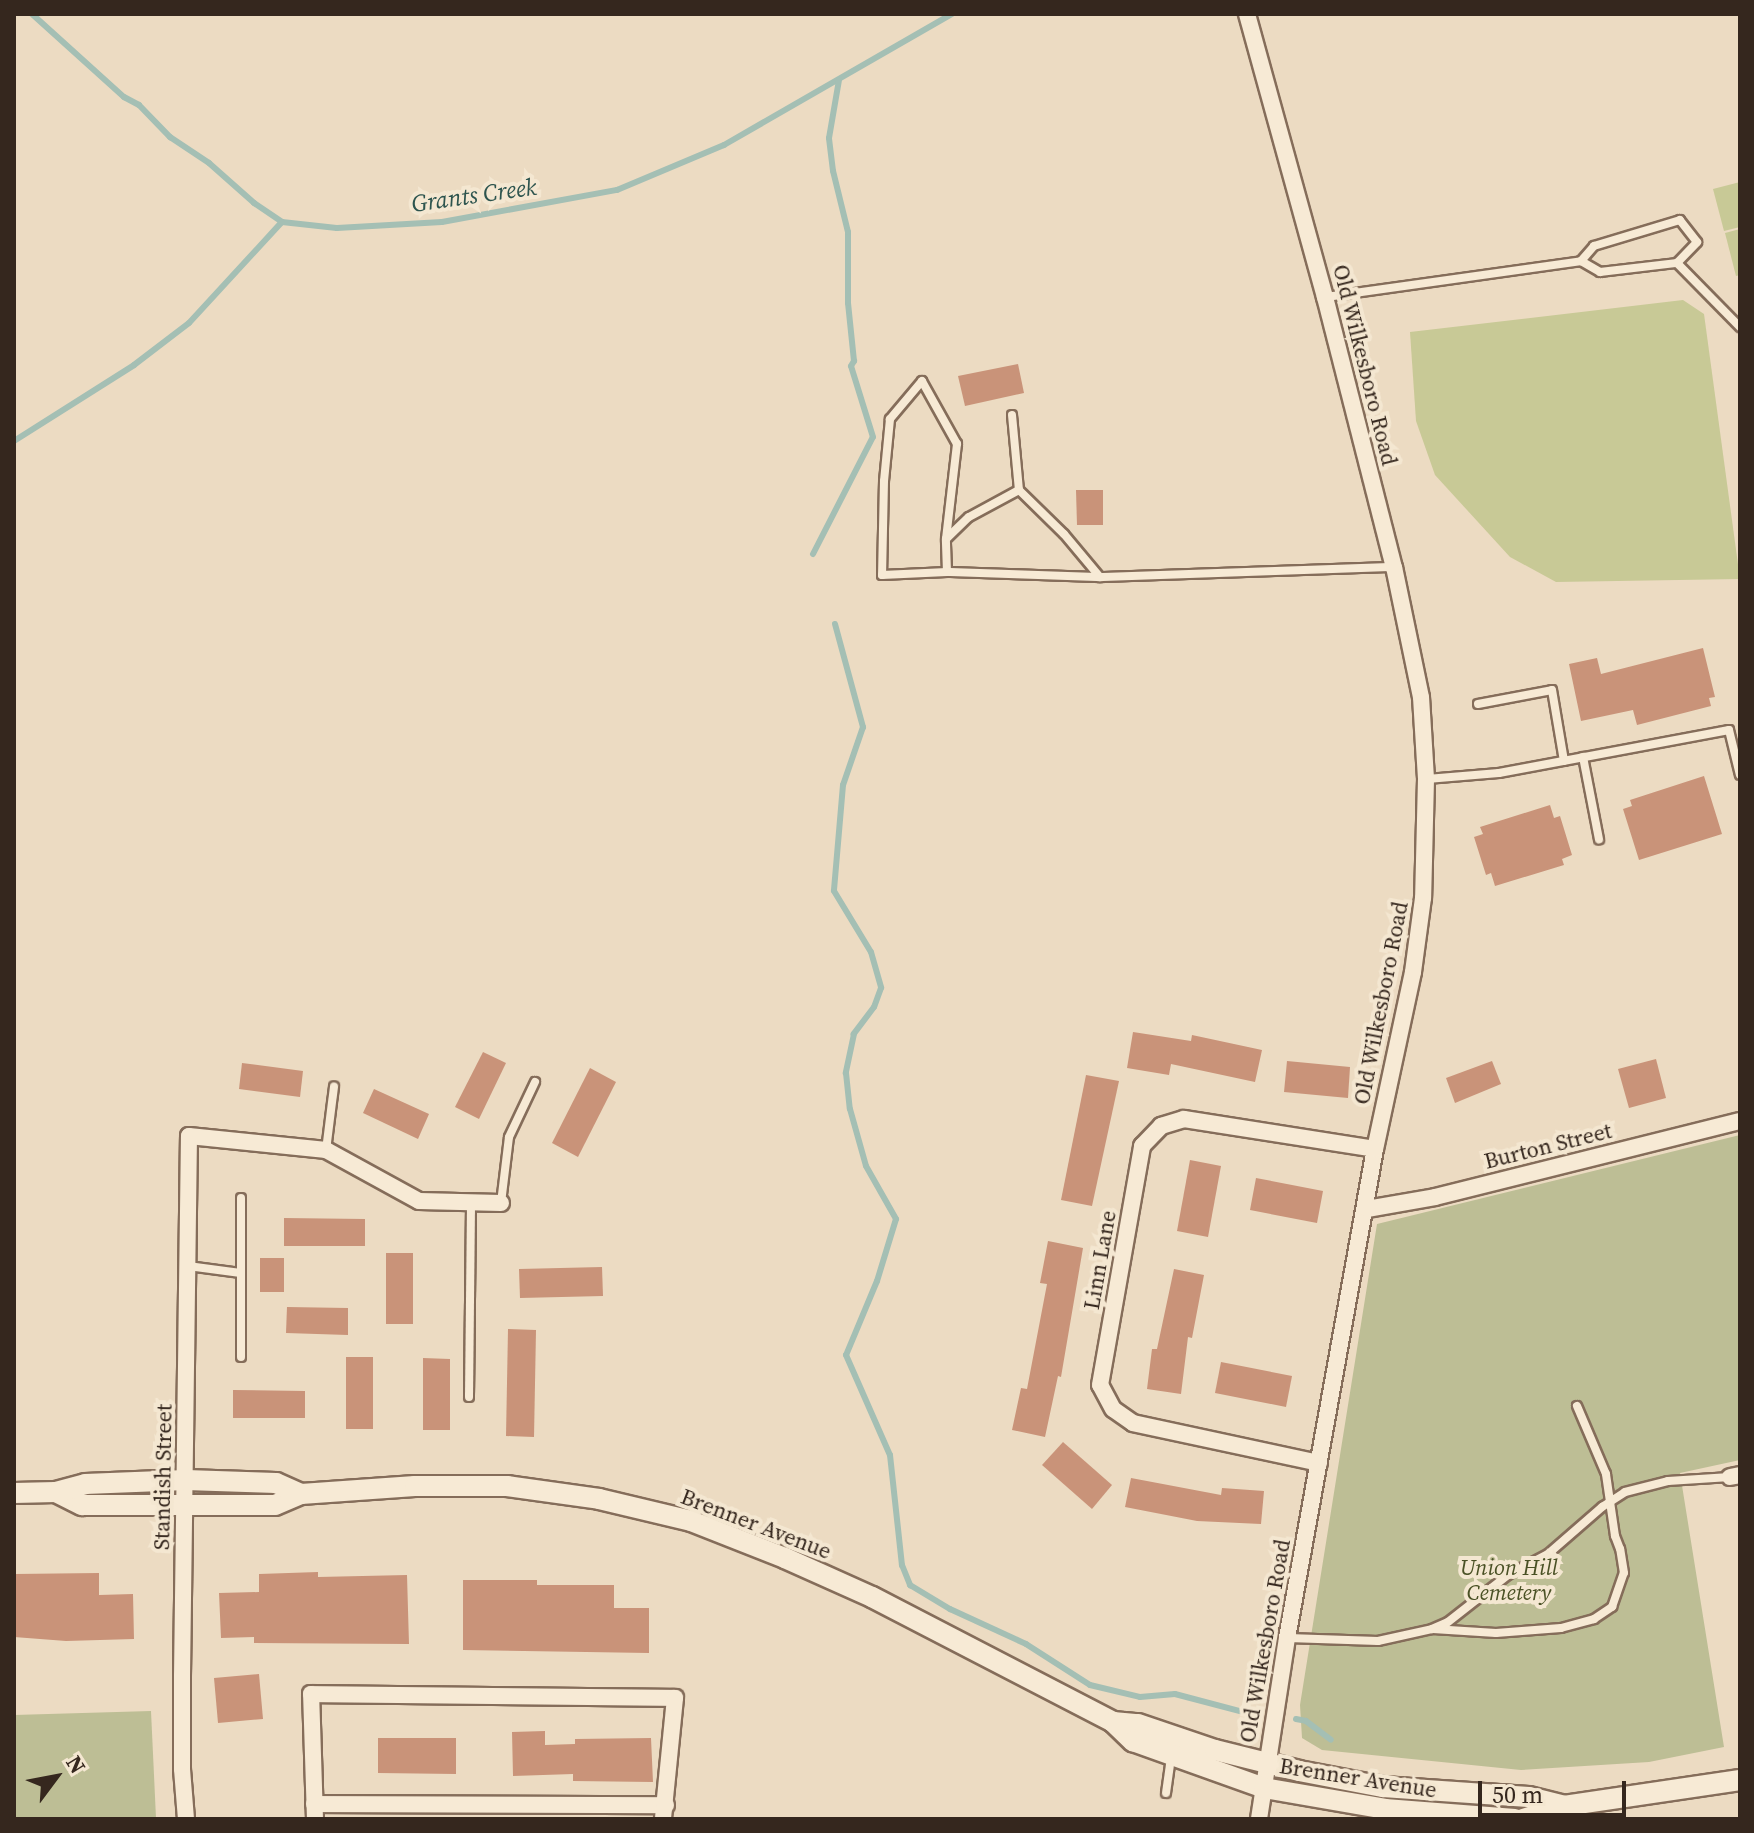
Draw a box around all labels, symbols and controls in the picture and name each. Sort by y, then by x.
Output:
water label: Grants Creek [410,172,538,218]
street label: Old Wilkesboro Road [1327,262,1403,468]
street label: Old Wilkesboro Road [1348,899,1414,1107]
street label: Burton Street [1481,1117,1615,1175]
street label: Linn Lane [1078,1208,1122,1312]
street label: Standish Street [149,1404,177,1550]
street label: Brenner Avenue [677,1483,835,1565]
street label: Old Wilkesboro Road [1234,1537,1296,1745]
park label: Union Hill Cemetery [1460,1554,1558,1606]
north arrow [16,1737,96,1817]
text: N [59,1750,93,1779]
street label: Brenner Avenue [1278,1753,1438,1803]
scale bar [1482,1765,1630,1815]
text: 50 m [1492,1778,1543,1811]

